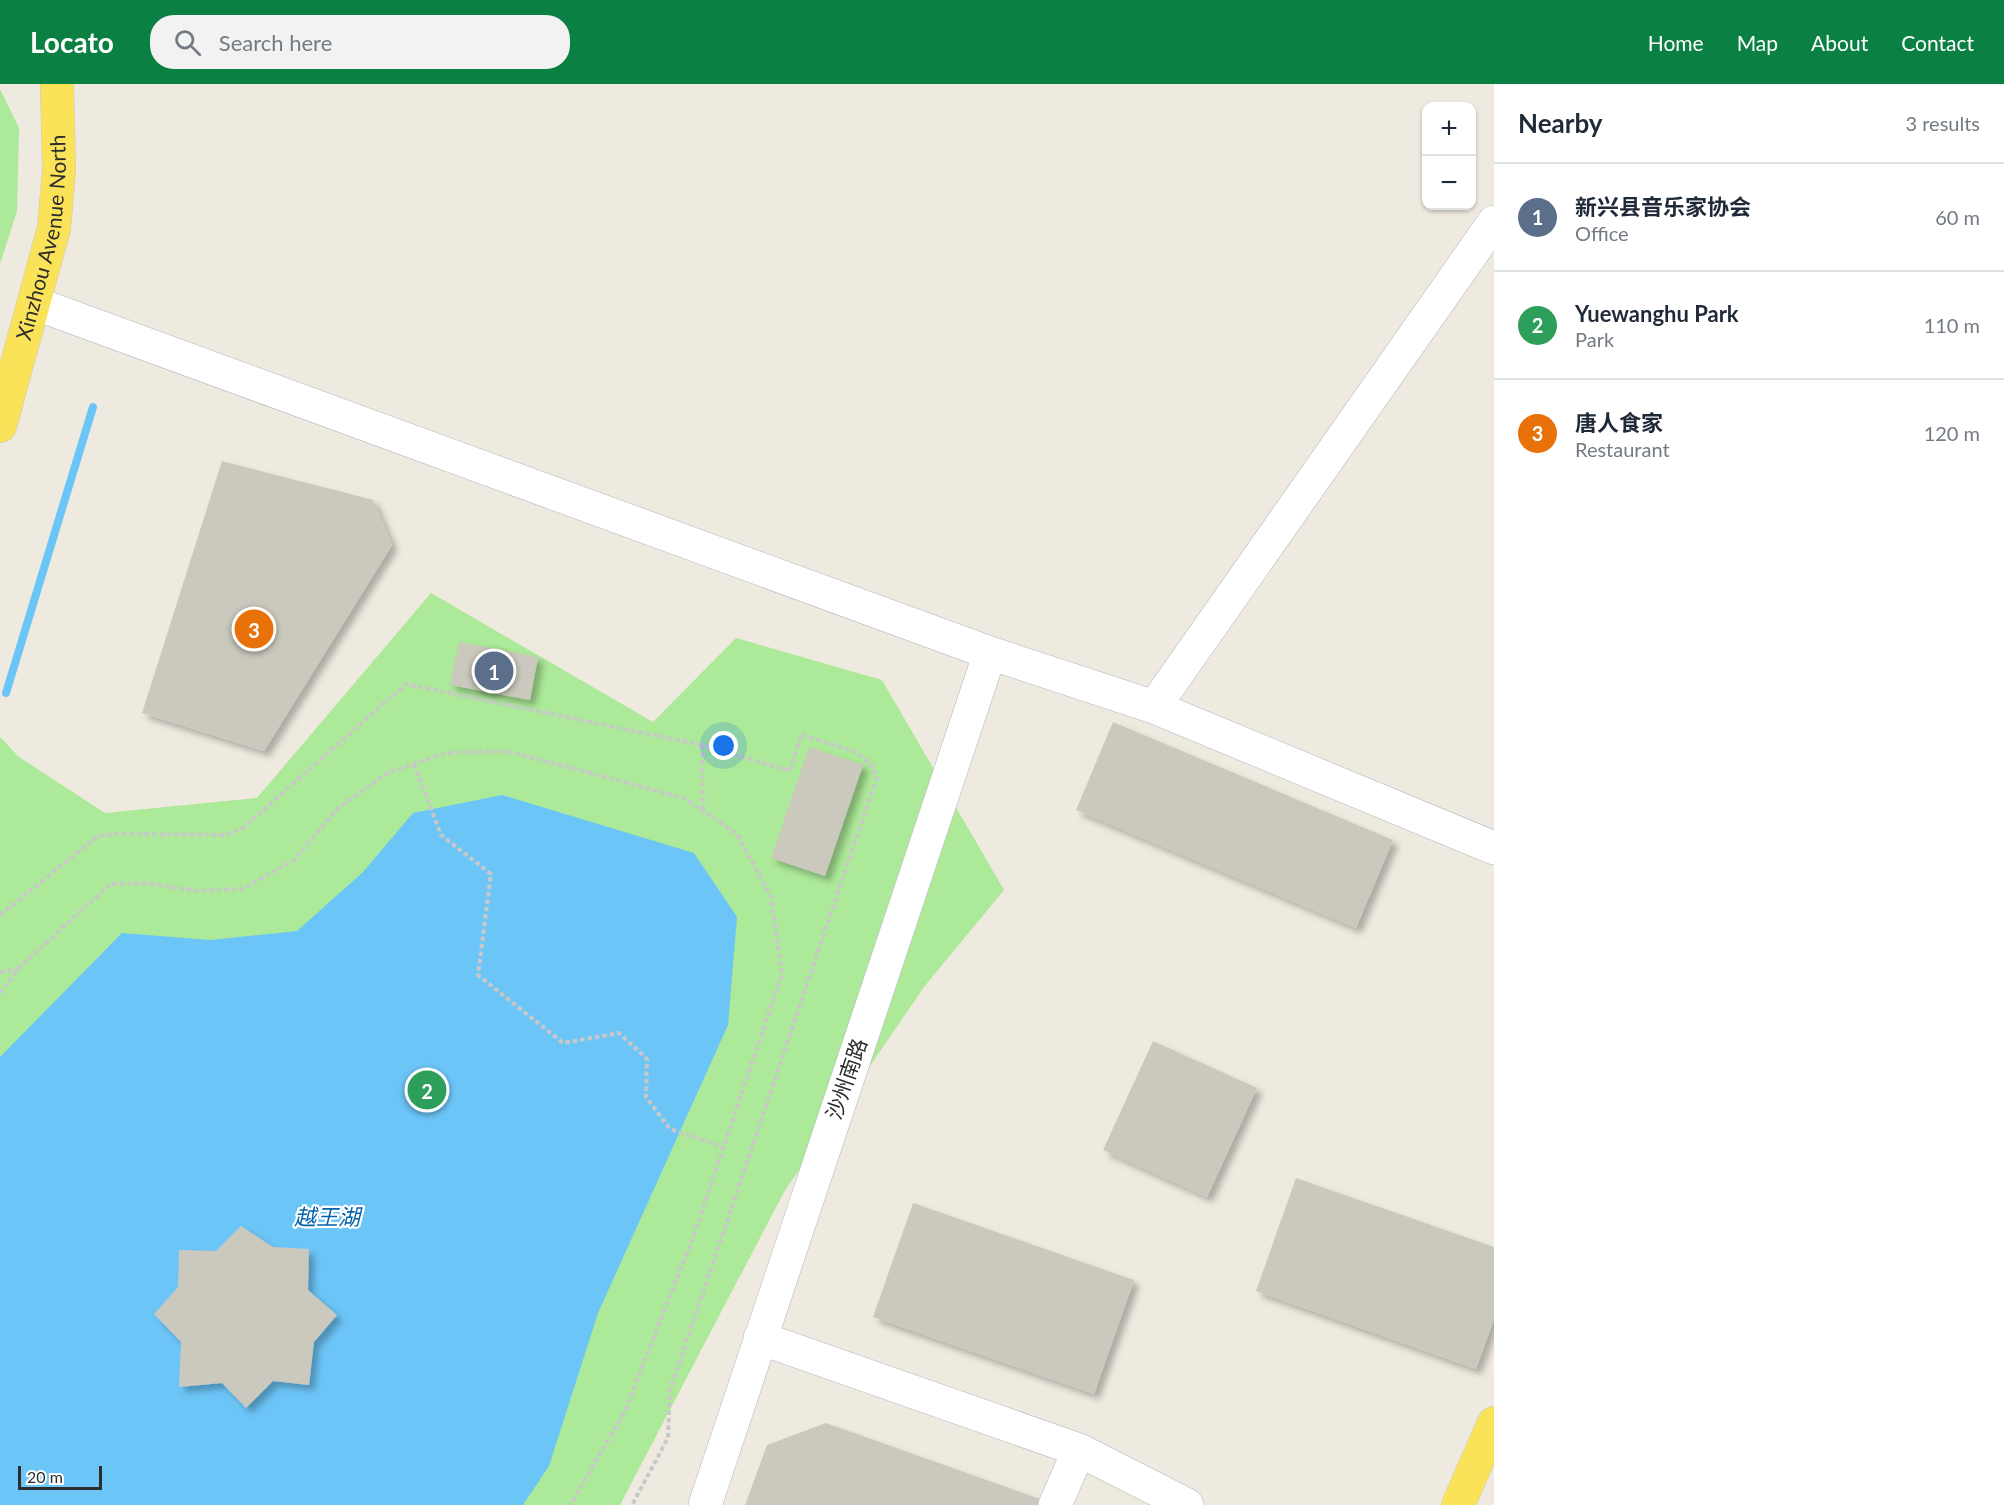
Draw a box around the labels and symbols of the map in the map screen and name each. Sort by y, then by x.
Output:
street label: Xinzhou Avenue North [10,134,70,343]
pin: 3 [234,606,274,652]
pin: 1 [474,648,514,694]
your location [709,731,738,760]
street label: 沙州南路 [820,1035,871,1122]
pin: 2 [408,1068,446,1112]
water label: 越王湖 [294,1203,363,1230]
scale bar [18,1463,102,1490]

